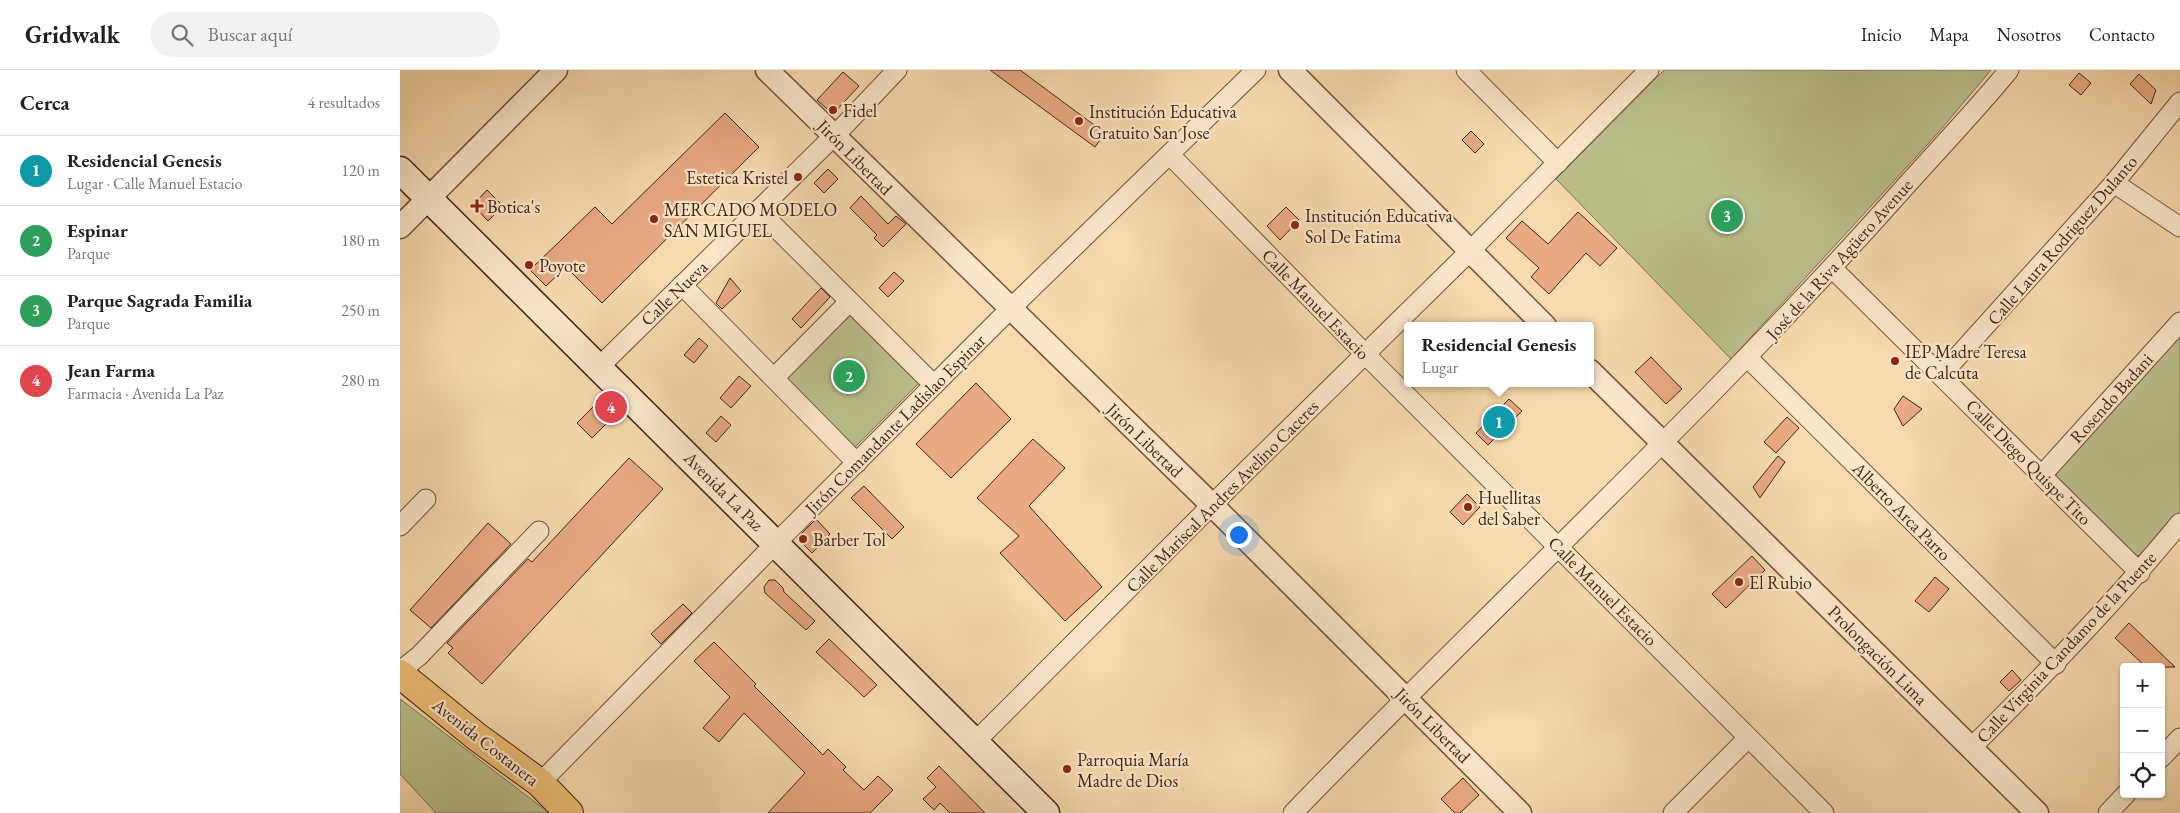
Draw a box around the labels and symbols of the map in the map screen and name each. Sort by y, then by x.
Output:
place label: Fidel [843,99,877,122]
place label: Institución Educativa Gratuito San Jose [1089,100,1238,144]
marker: Fidel [827,104,839,116]
street label: Jirón Libertad [811,113,898,200]
marker: Institución Educativa Gratuito San Jose [1073,115,1085,127]
street label: Calle Laura Rodriguez Dulanto [1982,150,2142,330]
place label: Estetica Kristel [686,166,788,189]
marker: Estetica Kristel [792,171,804,183]
street label: José de la Riva Agüero Avenue [1759,174,1917,346]
place label: Botica's [487,195,540,218]
pin: 3 [1711,197,1743,235]
place label: MERCADO MODELO SAN MIGUEL [664,198,837,242]
marker: Botica's [471,200,483,212]
place label: Institución Educativa Sol De Fatima [1305,204,1454,248]
marker: MERCADO MODELO SAN MIGUEL [648,213,660,225]
marker: Institución Educativa Sol De Fatima [1289,219,1301,231]
street label: Calle Manuel Estacio [1257,244,1375,364]
place label: Poyote [539,254,586,277]
street label: Calle Nueva [636,255,713,331]
marker: Poyote [523,259,535,271]
street label: Jirón Comandante Ladislao Espinar [798,329,990,521]
place label: IEP Madre Teresa de Calcuta [1905,340,2028,384]
street label: Rosendo Badani [2064,348,2158,448]
marker: IEP Madre Teresa de Calcuta [1889,355,1901,367]
pin: 2 [833,357,865,395]
pin: 4 [595,388,627,426]
street label: Calle Diego Quispe Tito [1961,394,2097,530]
street label: Calle Mariscal Andres Avelino Caceres [1121,395,1323,597]
street label: Jirón Libertad [1100,396,1189,483]
pin: 1 [1483,403,1515,441]
street label: Avenida La Paz [679,446,769,536]
street label: Alberto Arca Parro [1847,456,1956,565]
place label: Huellitas del Saber [1478,486,1541,530]
marker: Huellitas del Saber [1462,501,1474,513]
your location [1226,522,1252,548]
place label: Barber Tol [813,528,886,551]
street label: Calle Manuel Estacio [1543,531,1663,651]
marker: Barber Tol [797,533,809,545]
street label: Calle Virginia Candamo de la Puente [1971,546,2161,748]
place label: El Rubio [1749,571,1812,594]
marker: El Rubio [1733,576,1745,588]
street label: Prolongación Lima [1823,600,1933,710]
street label: Jirón Libertad [1389,681,1476,768]
street label: Avenida Costanera [427,692,545,791]
place label: Parroquia María Madre de Dios [1077,748,1190,792]
marker: Parroquia María Madre de Dios [1061,763,1073,775]

